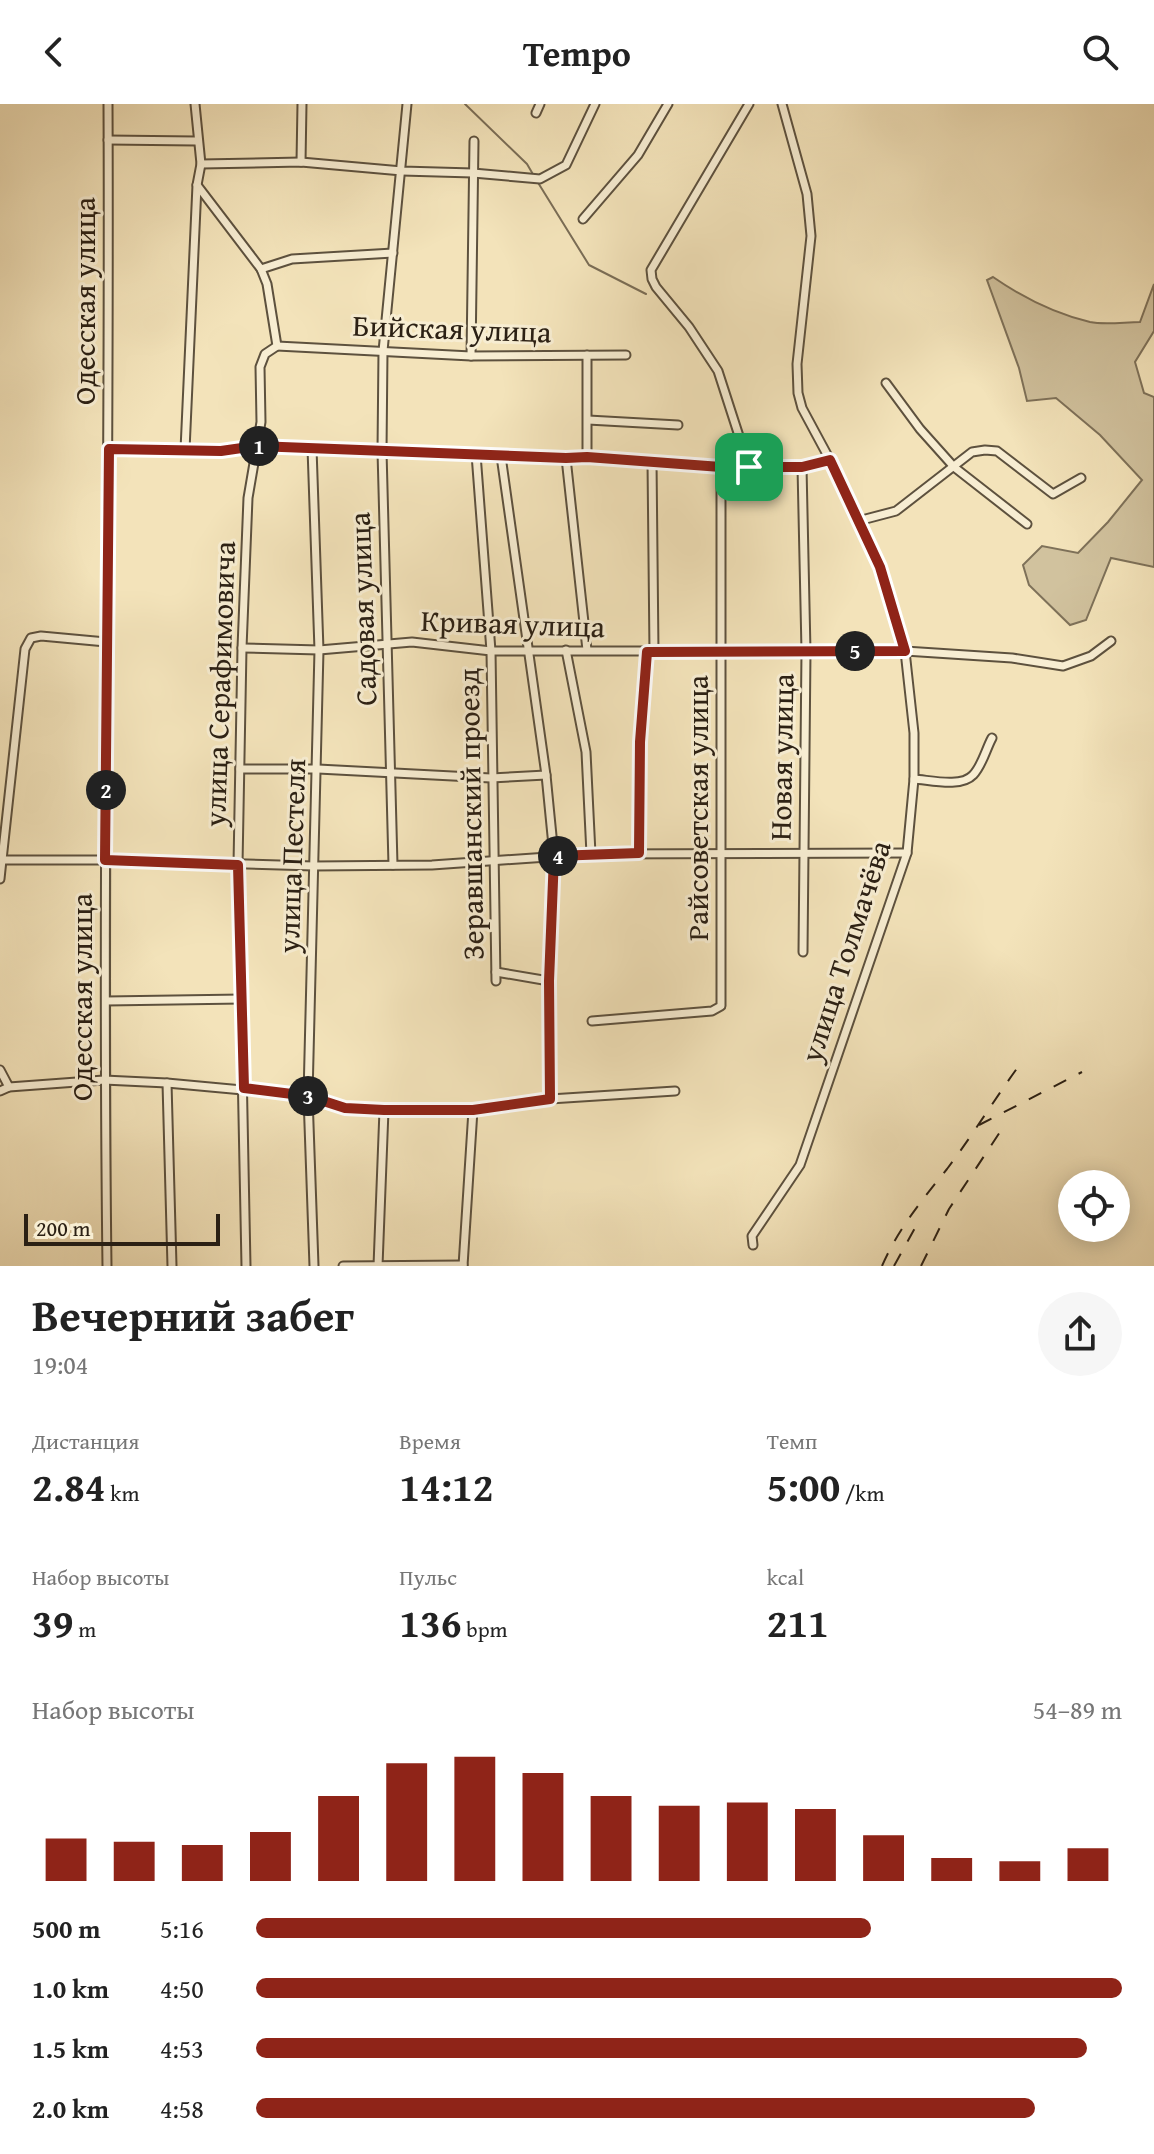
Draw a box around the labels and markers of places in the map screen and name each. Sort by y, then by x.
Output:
pin: 1 [239,426,279,466]
pin [715,433,783,501]
pin: 5 [835,631,875,671]
pin: 2 [86,770,126,810]
pin: 4 [538,836,578,876]
pin: 3 [288,1076,328,1116]

